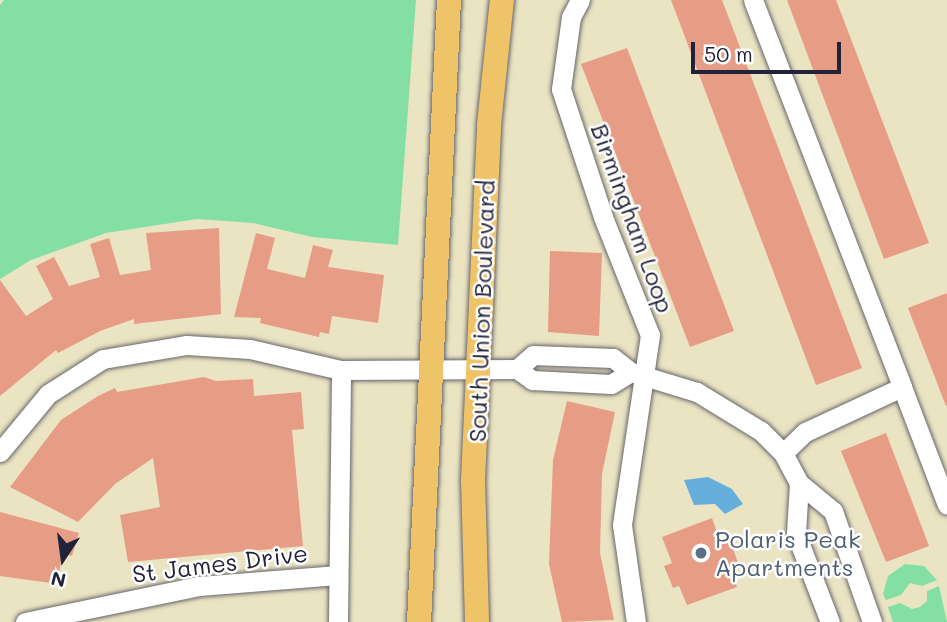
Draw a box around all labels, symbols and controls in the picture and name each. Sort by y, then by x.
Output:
scale bar [695,28,846,72]
text: 50 m [704,40,753,67]
street label: Birmingham Loop [585,119,681,317]
street label: South Union Boulevard [462,179,500,443]
north arrow [28,524,98,594]
place label: Polaris Peak Apartments [715,525,861,581]
street label: St James Drive [131,538,309,588]
marker: Polaris Peak Apartments [693,545,709,561]
text: N [48,566,68,594]

